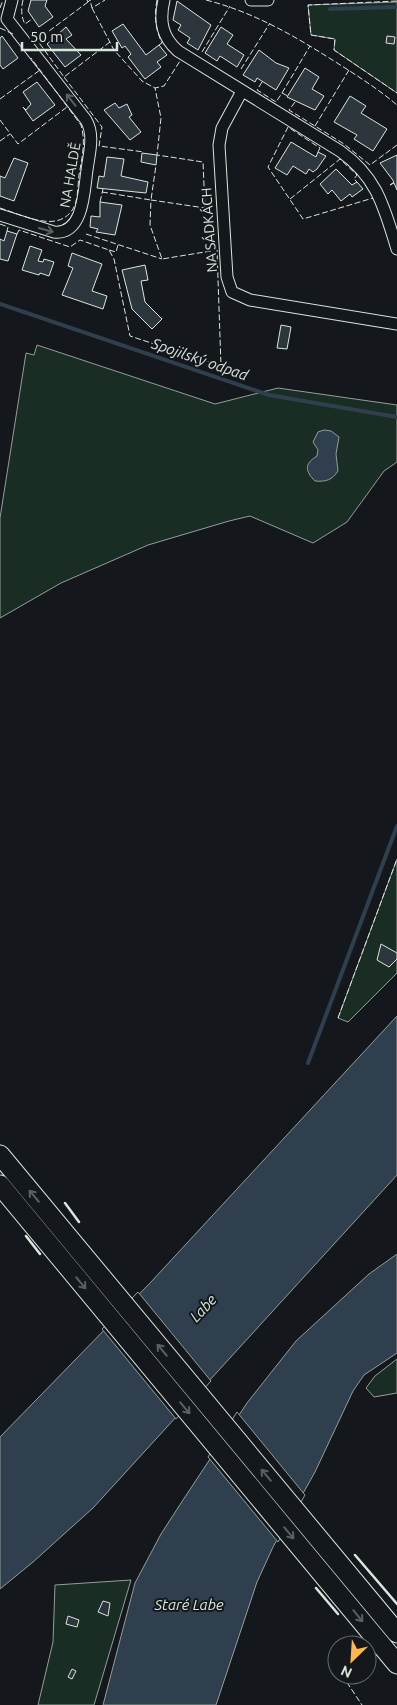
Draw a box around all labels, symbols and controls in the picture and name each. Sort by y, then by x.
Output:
scale bar [22,20,118,52]
text: 50 m [30,28,63,45]
one-way arrow [66,94,77,107]
street label: NA HALDĚ [55,141,84,209]
street label: NA SÁDKÁCH [197,187,220,273]
one-way arrow [38,226,54,236]
water label: Spojilský odpad [149,334,251,384]
one-way arrow [28,1190,39,1203]
one-way arrow [76,1276,87,1289]
water label: Labe [186,1291,220,1325]
one-way arrow [156,1344,167,1357]
one-way arrow [180,1401,191,1414]
one-way arrow [260,1468,272,1481]
one-way arrow [283,1526,294,1539]
water label: Staré Labe [154,1596,224,1613]
one-way arrow [352,1609,363,1622]
north arrow [327,1635,377,1685]
text: N [338,1662,355,1681]

